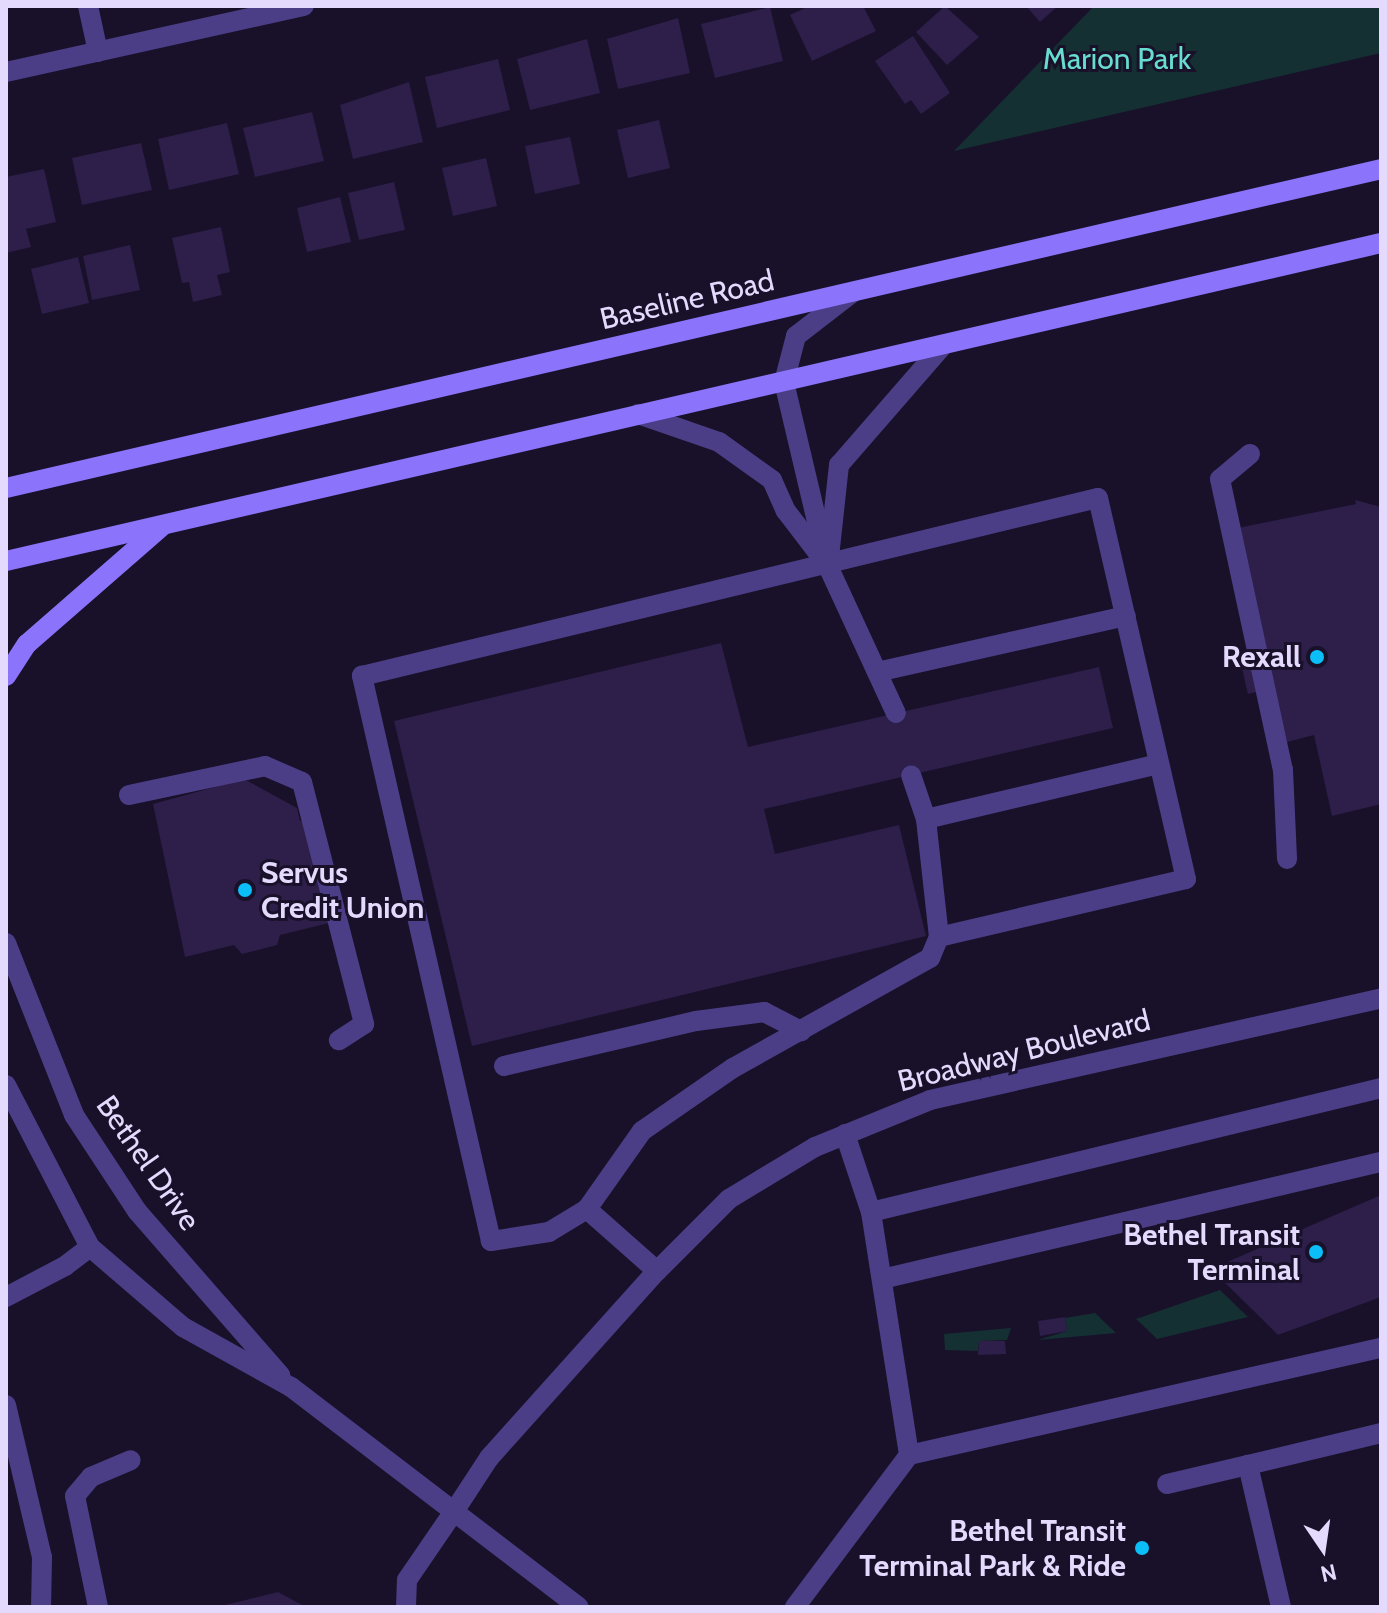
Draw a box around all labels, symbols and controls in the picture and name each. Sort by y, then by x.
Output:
park label: Marion Park [1043,41,1191,77]
street label: Baseline Road [596,262,778,338]
place label: Rexall [1222,639,1301,675]
marker: Rexall [1308,648,1326,666]
place label: Servus Credit Union [261,855,424,926]
marker: Servus Credit Union [236,881,254,899]
street label: Broadway Boulevard [894,1002,1154,1100]
street label: Bethel Drive [88,1089,208,1237]
place label: Bethel Transit Terminal [1123,1217,1300,1288]
marker: Bethel Transit Terminal [1307,1243,1325,1261]
north arrow [1283,1509,1363,1589]
place label: Bethel Transit Terminal Park & Ride [859,1513,1126,1584]
marker: Bethel Transit Terminal Park & Ride [1133,1539,1151,1557]
text: N [1318,1558,1339,1588]

